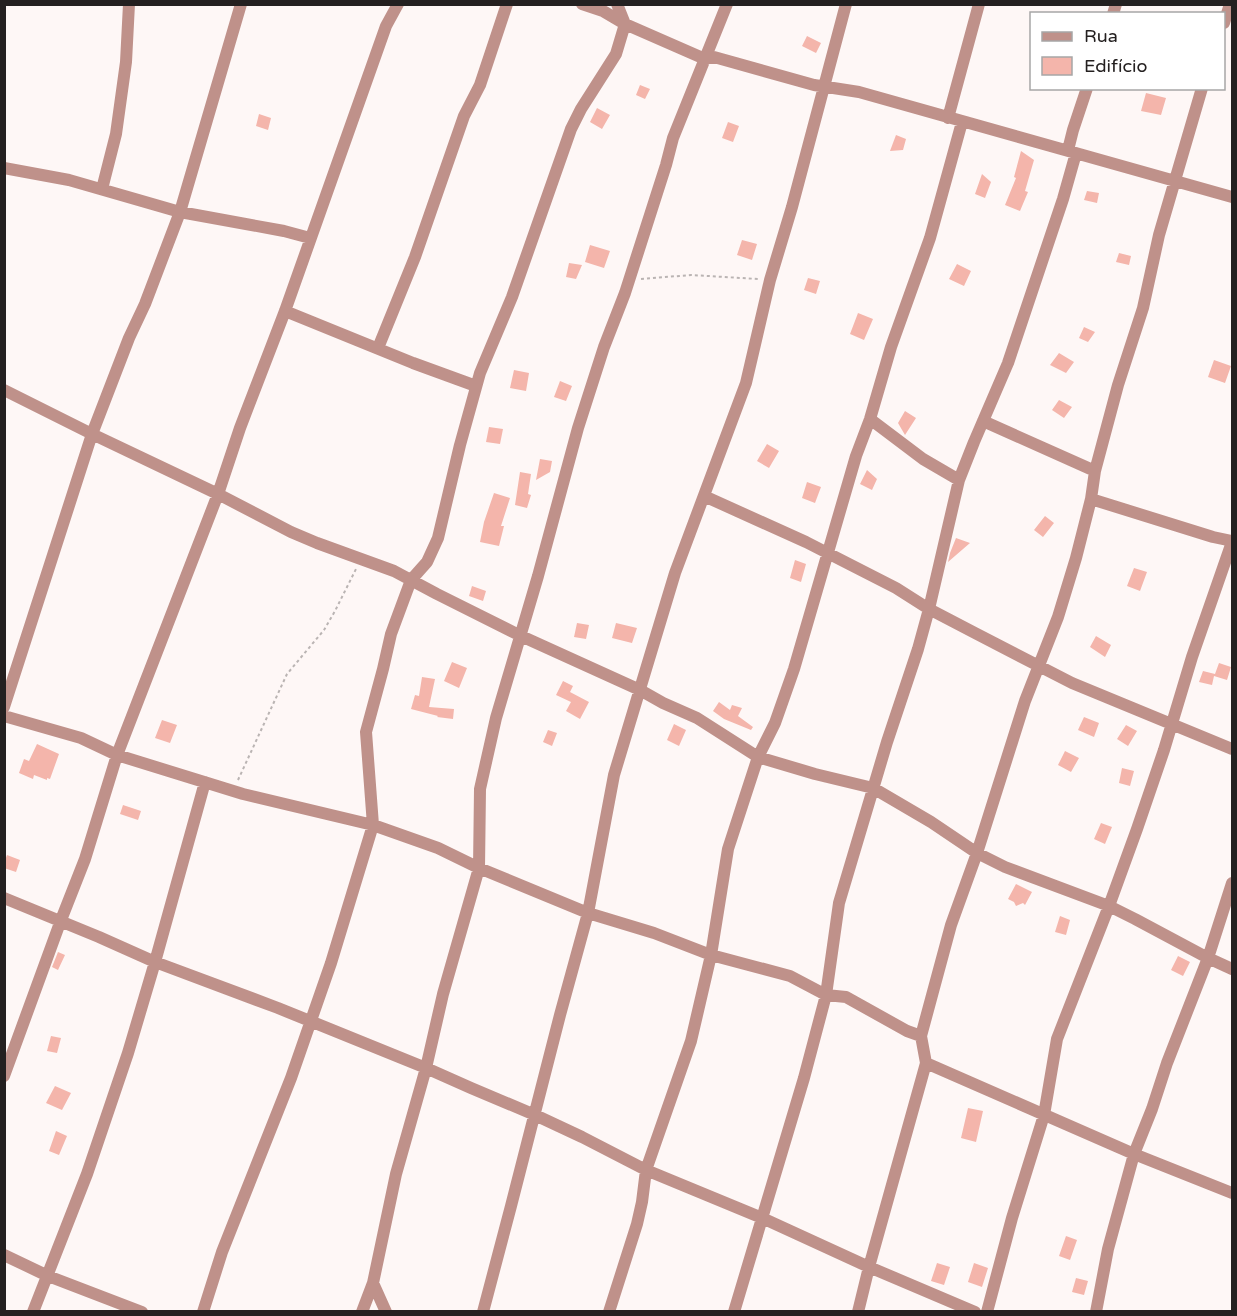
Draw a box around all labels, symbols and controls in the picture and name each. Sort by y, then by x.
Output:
legend [1030,12,1225,90]
text: Rua [1084,25,1118,47]
text: Edifício [1084,55,1148,77]

